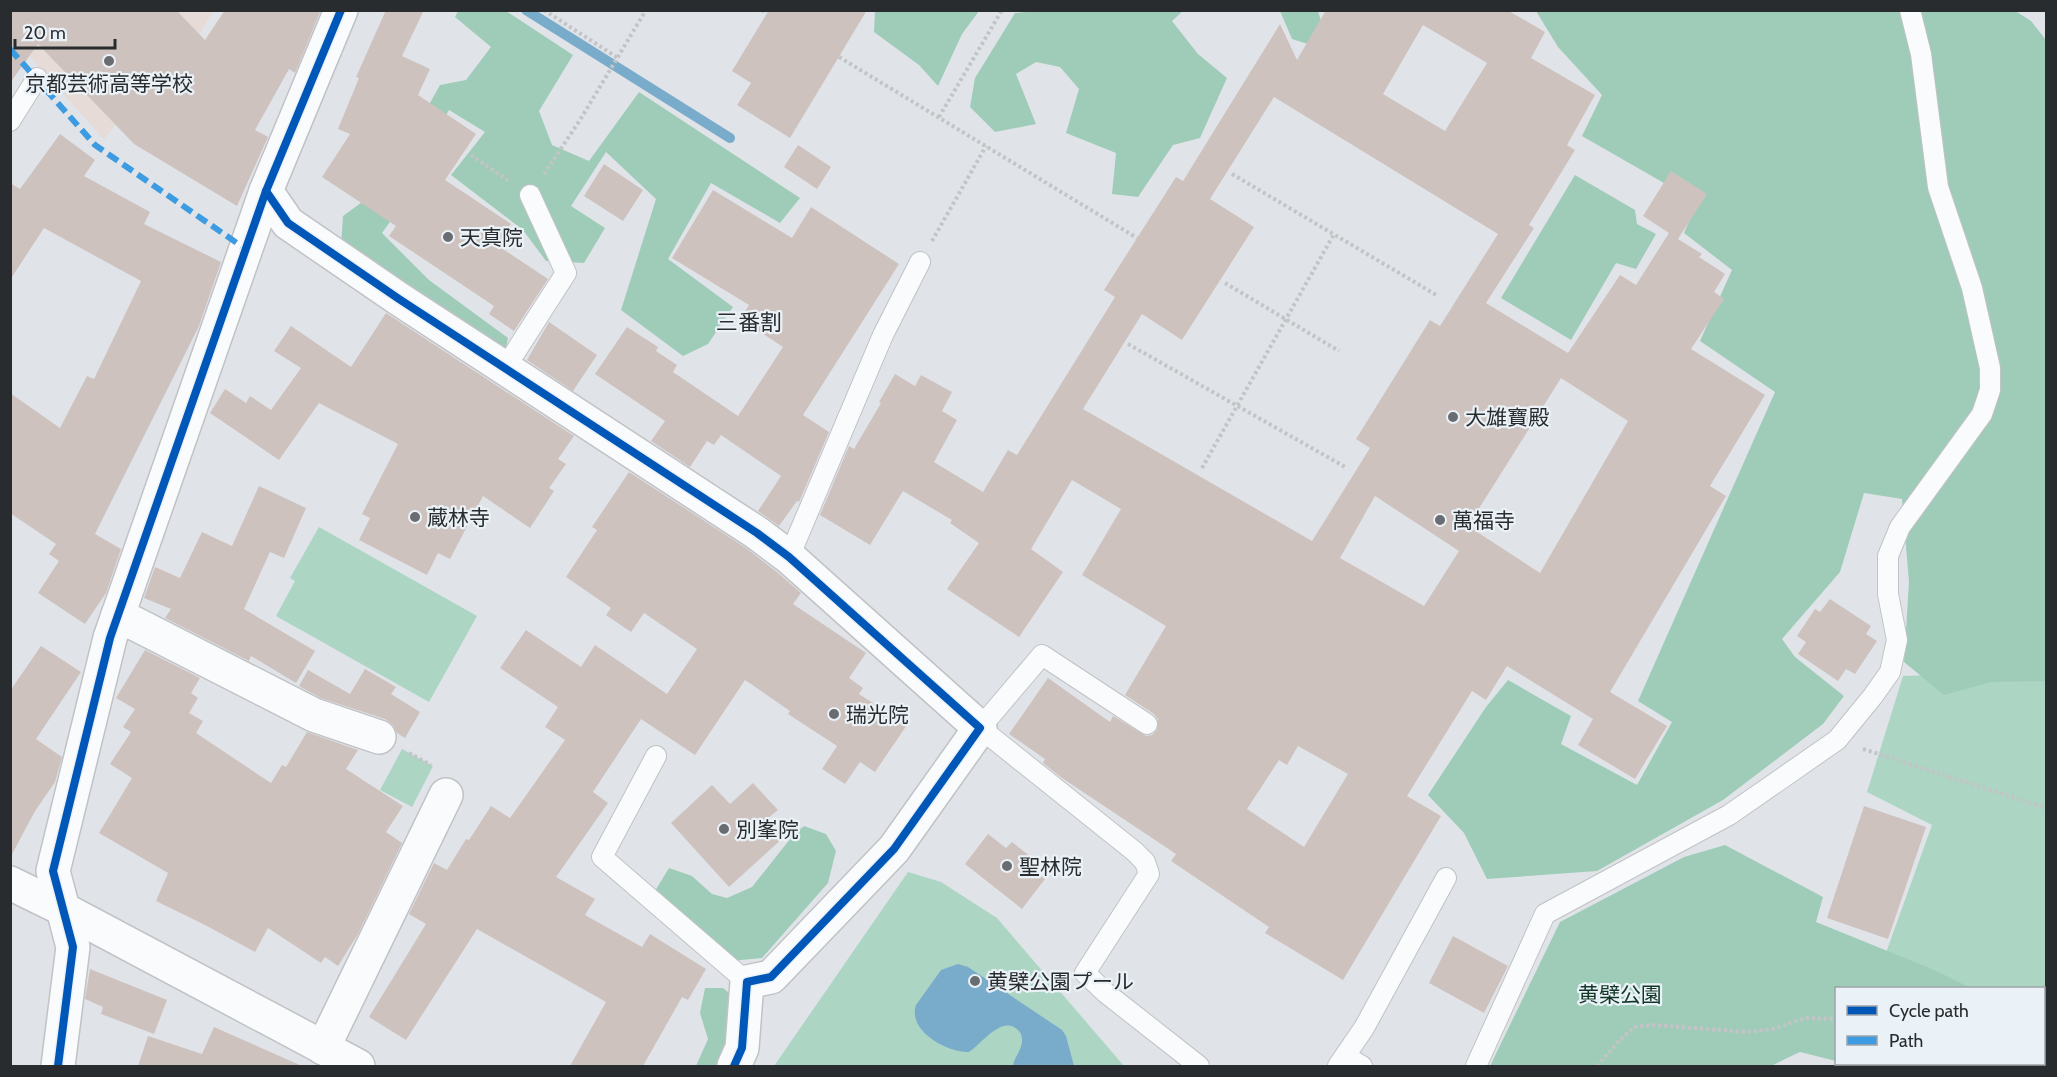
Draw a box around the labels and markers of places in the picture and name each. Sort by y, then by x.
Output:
marker: 京都芸術高等学校 [102,54,116,68]
place label: 京都芸術高等学校 [25,71,193,96]
place label: 天真院 [460,225,523,250]
marker: 天真院 [441,230,455,244]
place label: 大雄寶殿 [1465,405,1549,430]
marker: 大雄寶殿 [1446,410,1460,424]
place label: 蔵林寺 [427,505,490,530]
place label: 萬福寺 [1452,508,1515,533]
marker: 蔵林寺 [408,510,422,524]
marker: 萬福寺 [1433,513,1447,527]
place label: 瑞光院 [846,702,909,727]
marker: 瑞光院 [827,707,841,721]
place label: 別峯院 [736,817,799,842]
marker: 別峯院 [717,822,731,836]
place label: 聖林院 [1019,854,1082,879]
marker: 聖林院 [1000,859,1014,873]
place label: 黄檗公園プール [987,969,1134,994]
marker: 黄檗公園プール [968,974,982,988]

